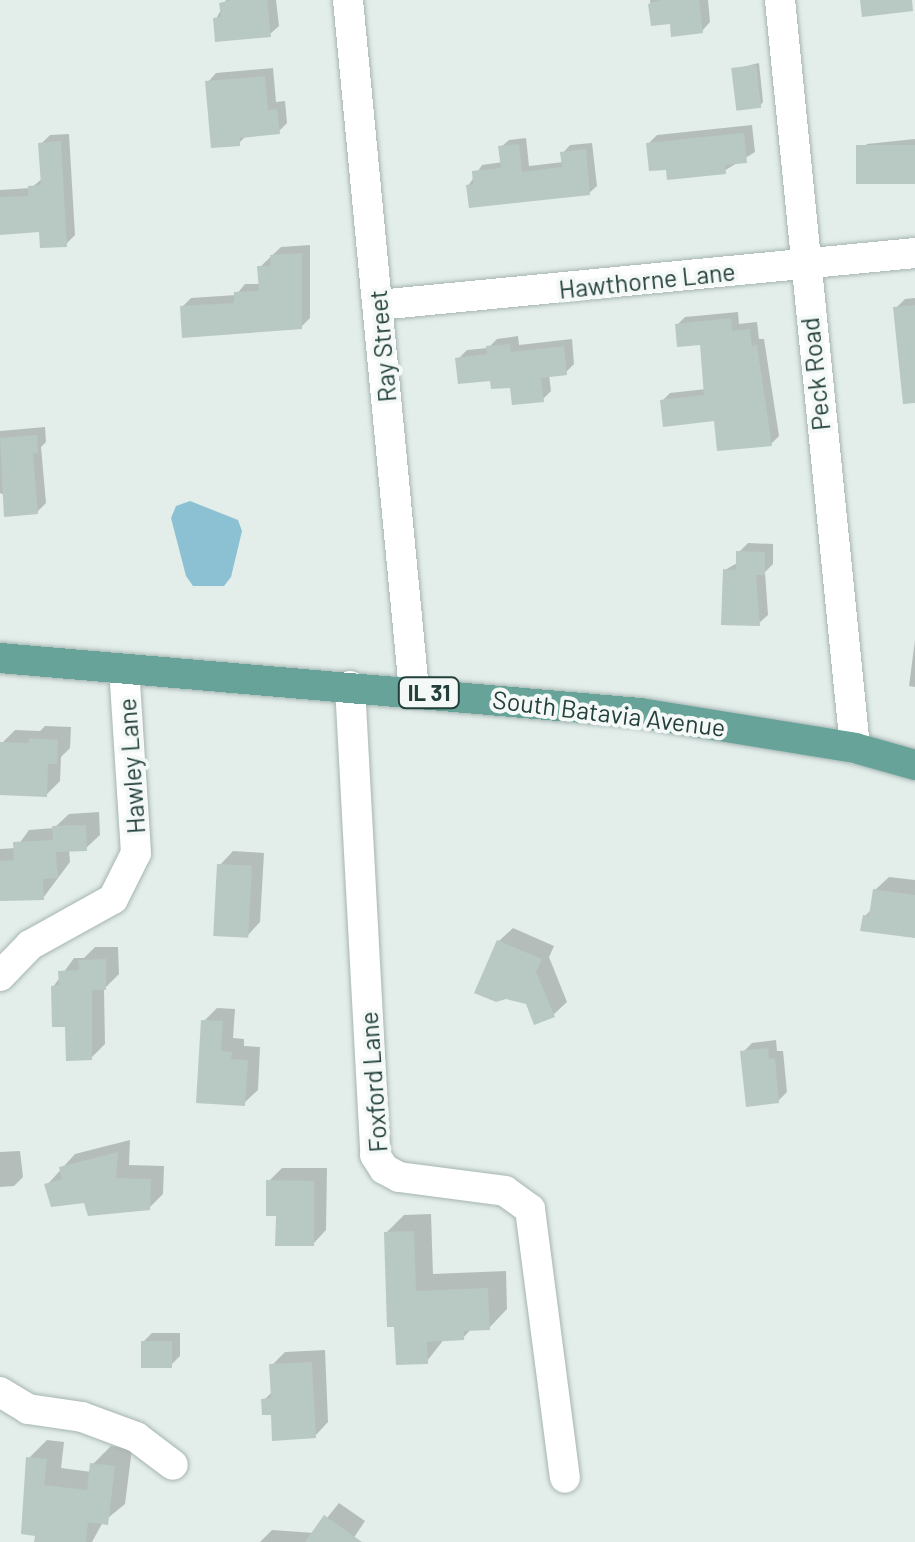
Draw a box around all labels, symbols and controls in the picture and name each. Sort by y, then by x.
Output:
street label: Hawthorne Lane [557,256,737,304]
street label: Ray Street [362,289,402,403]
street label: Peck Road [794,316,836,432]
road number: IL 31 [396,676,462,710]
street label: South Batavia Avenue [491,684,727,742]
street label: Hawley Lane [111,697,151,835]
street label: Foxford Lane [353,1011,393,1153]

